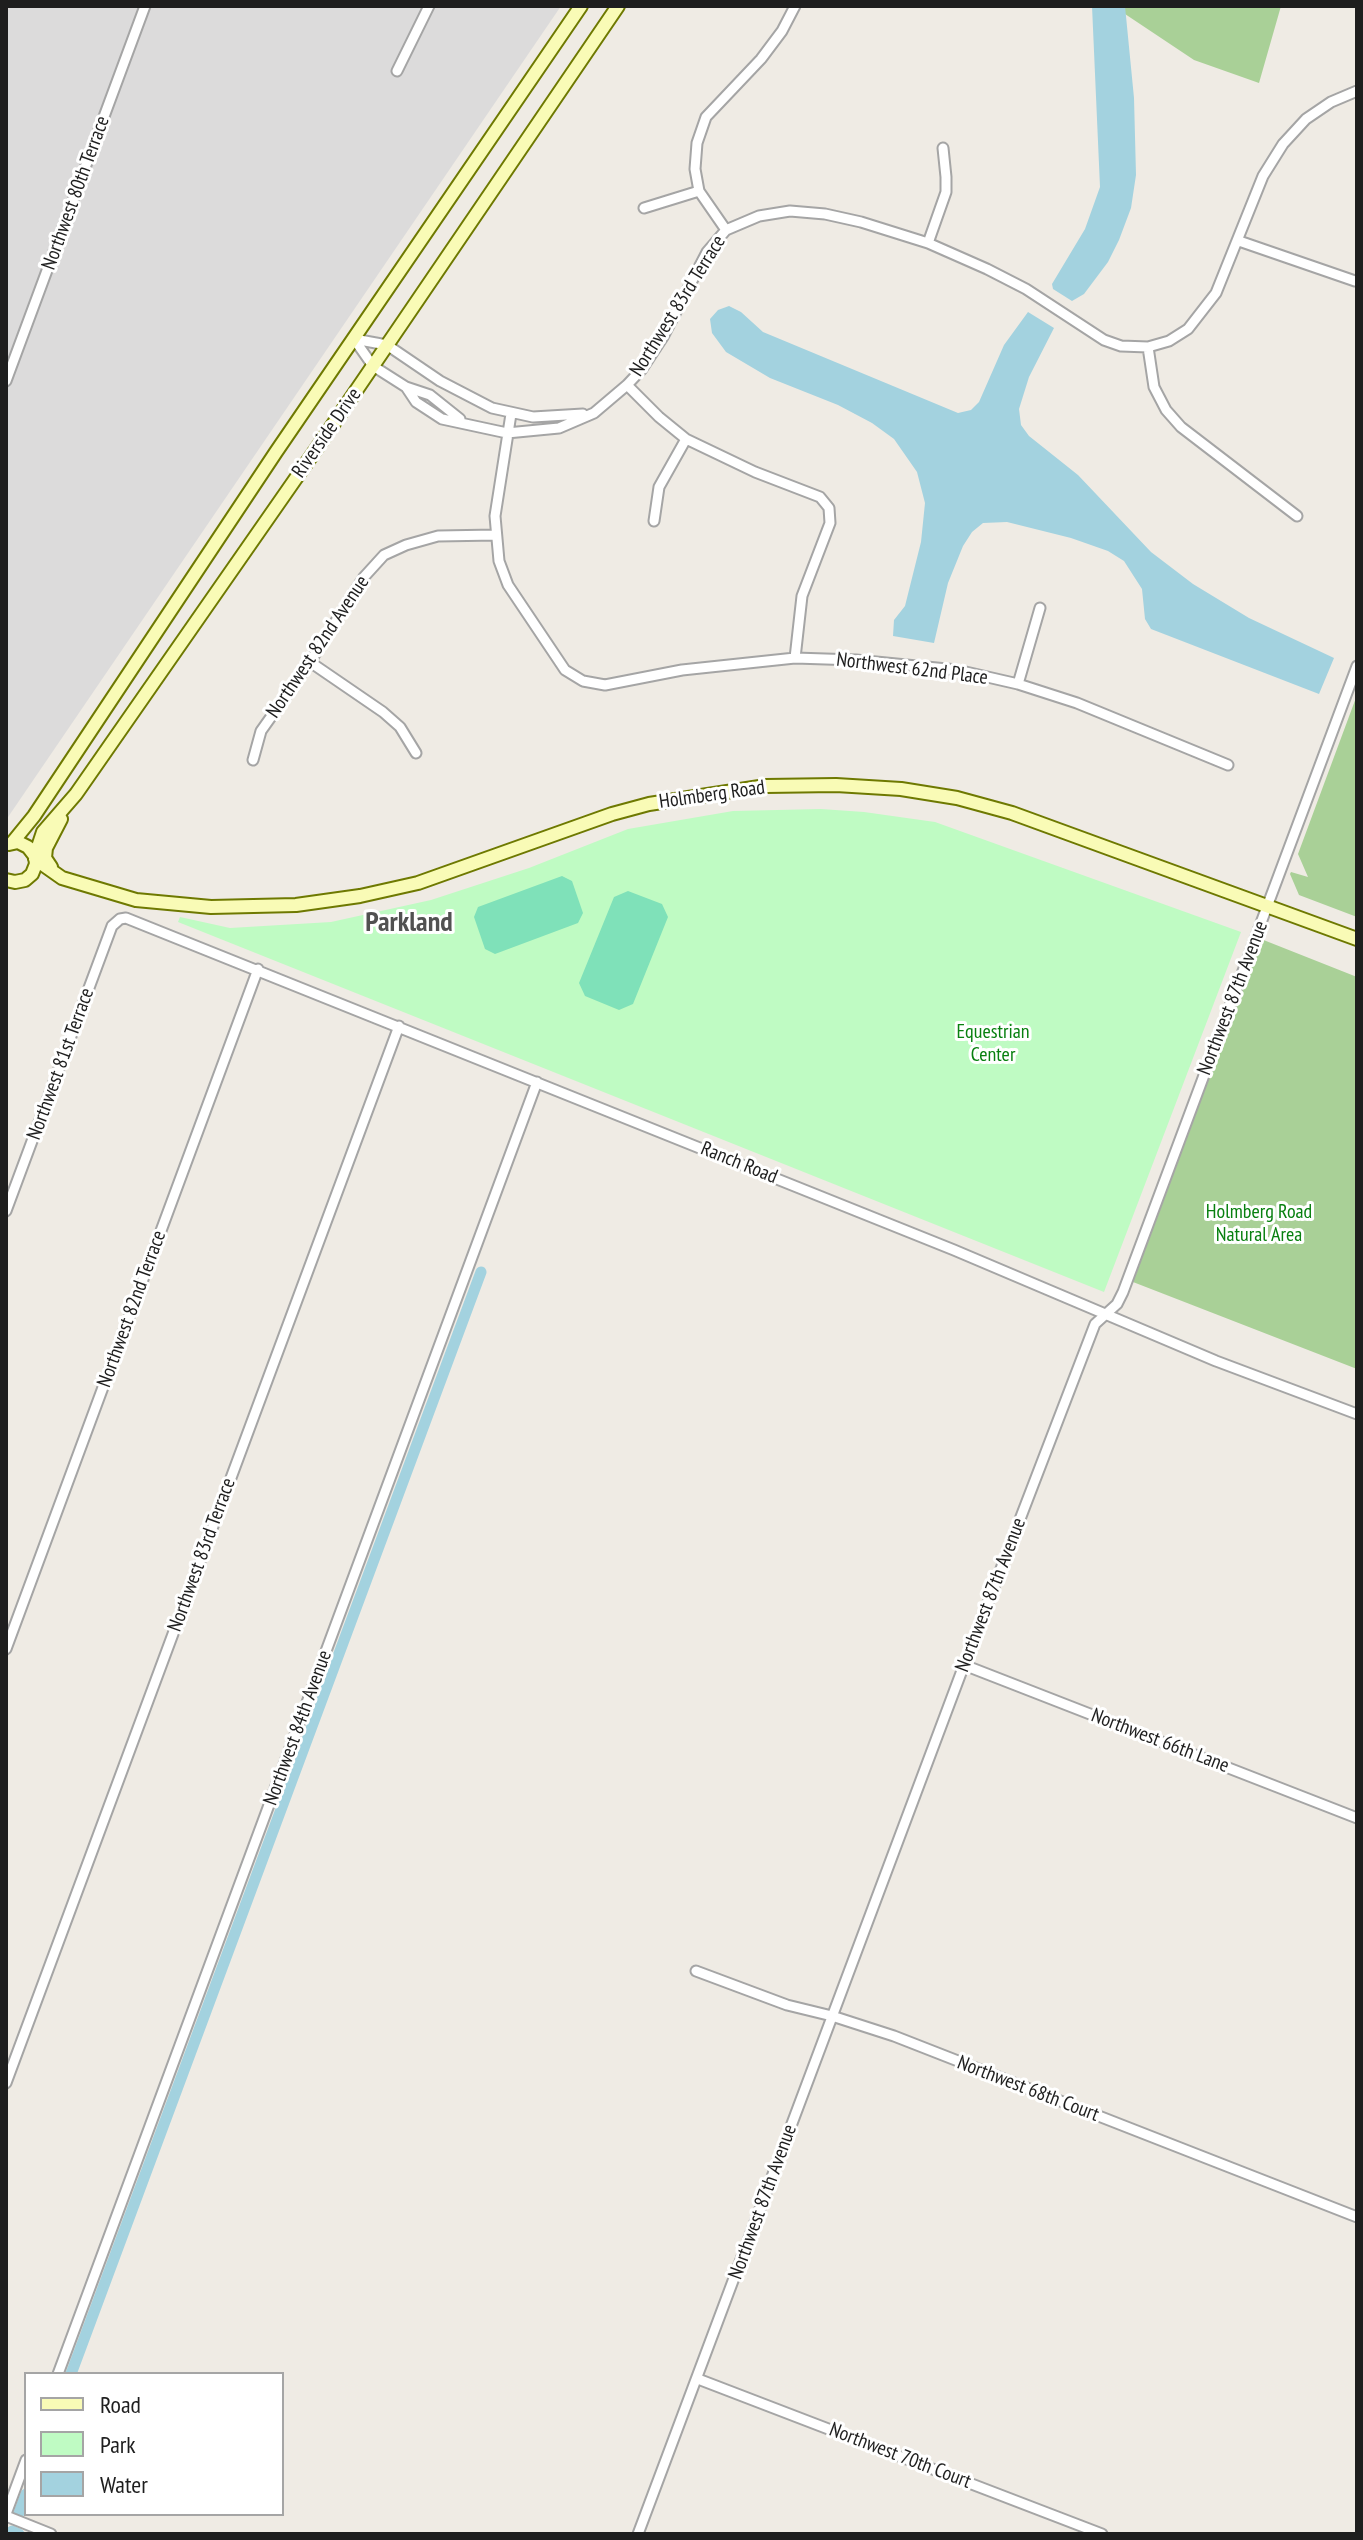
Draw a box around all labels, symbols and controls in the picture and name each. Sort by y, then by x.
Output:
street label: Northwest 80th Terrace [37,113,115,273]
street label: Northwest 83rd Terrace [625,231,731,381]
street label: Riverside Drive [287,384,367,482]
street label: Northwest 82nd Avenue [262,571,374,723]
street label: Northwest 62nd Place [835,648,989,690]
street label: Holmberg Road [658,776,766,814]
district label: Parkland [365,906,453,940]
street label: Northwest 87th Avenue [1193,918,1273,1078]
street label: Northwest 81st Terrace [22,985,100,1143]
park label: Equestrian Center [956,1020,1030,1067]
street label: Ranch Road [697,1137,781,1189]
park label: Holmberg Road Natural Area [1206,1200,1312,1247]
street label: Northwest 82nd Terrace [93,1227,171,1391]
street label: Northwest 83rd Terrace [163,1475,241,1635]
street label: Northwest 87th Avenue [951,1515,1031,1675]
street label: Northwest 84th Avenue [259,1647,337,1809]
street label: Northwest 66th Lane [1088,1704,1232,1778]
street label: Northwest 68th Court [954,2051,1102,2127]
street label: Northwest 87th Avenue [724,2121,802,2283]
legend [24,2372,284,2516]
text: Road [100,2389,141,2420]
street label: Northwest 70th Court [826,2418,974,2494]
text: Park [100,2429,136,2460]
text: Water [100,2469,148,2500]

